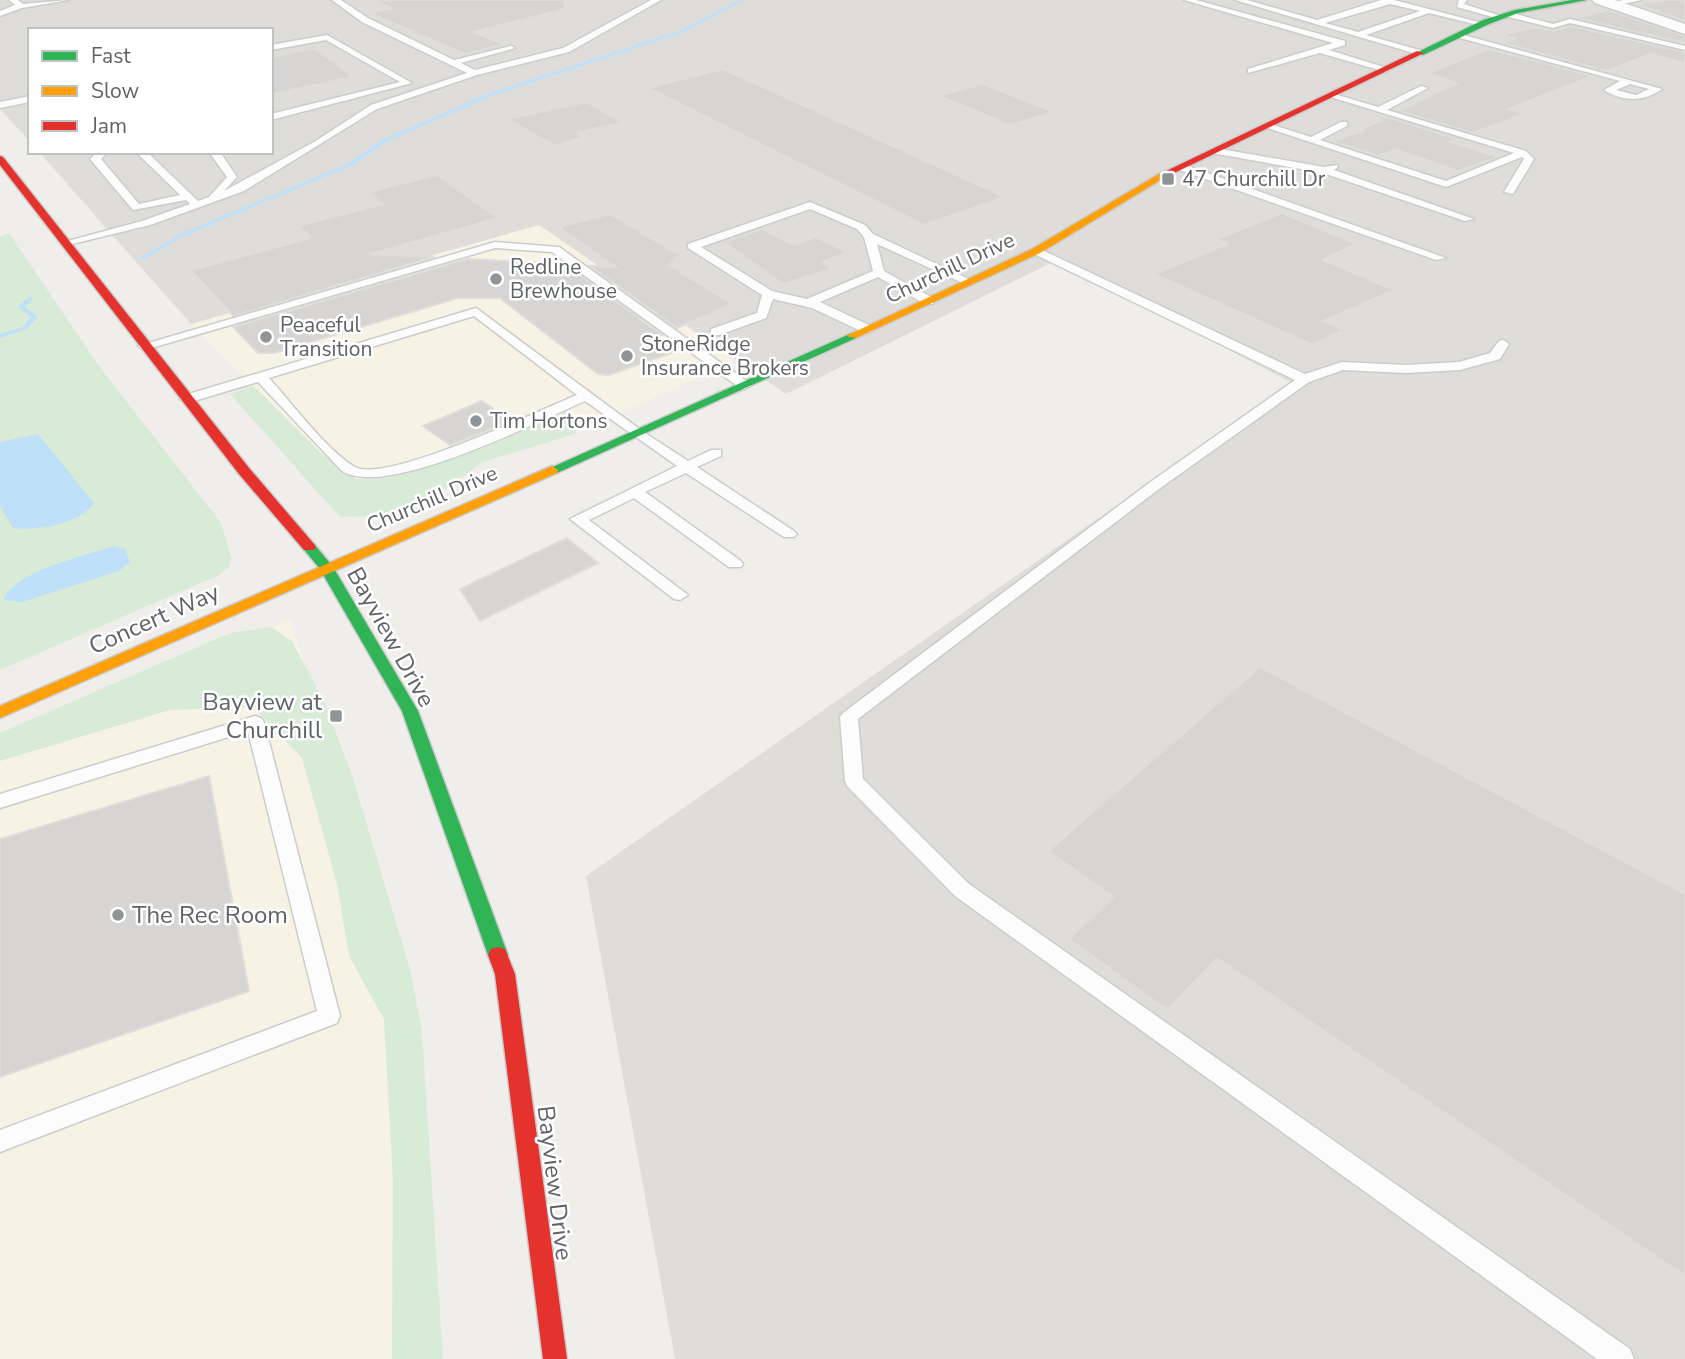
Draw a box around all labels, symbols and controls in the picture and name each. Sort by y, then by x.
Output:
legend [28,28,273,154]
text: Fast [91,42,131,70]
text: Slow [91,77,140,105]
text: Jam [90,112,127,140]
place label: 47 Churchill Dr [1182,165,1326,193]
marker: 47 Churchill Dr [1160,171,1176,187]
street label: Churchill Drive [881,226,1019,310]
place label: Redline Brewhouse [510,253,617,305]
marker: Redline Brewhouse [488,271,504,287]
place label: Peaceful Transition [280,311,372,363]
marker: Peaceful Transition [258,329,274,345]
place label: StoneRidge Insurance Brokers [641,330,809,382]
marker: StoneRidge Insurance Brokers [619,348,635,364]
place label: Tim Hortons [490,407,608,435]
marker: Tim Hortons [468,413,484,429]
street label: Churchill Drive [362,459,502,539]
street label: Bayview Drive [339,561,443,713]
street label: Concert Way [84,576,225,662]
place label: Bayview at Churchill [202,686,323,746]
marker: Bayview at Churchill [328,708,344,724]
place label: The Rec Room [132,899,288,931]
marker: The Rec Room [110,907,126,923]
street label: Bayview Drive [530,1104,580,1262]

